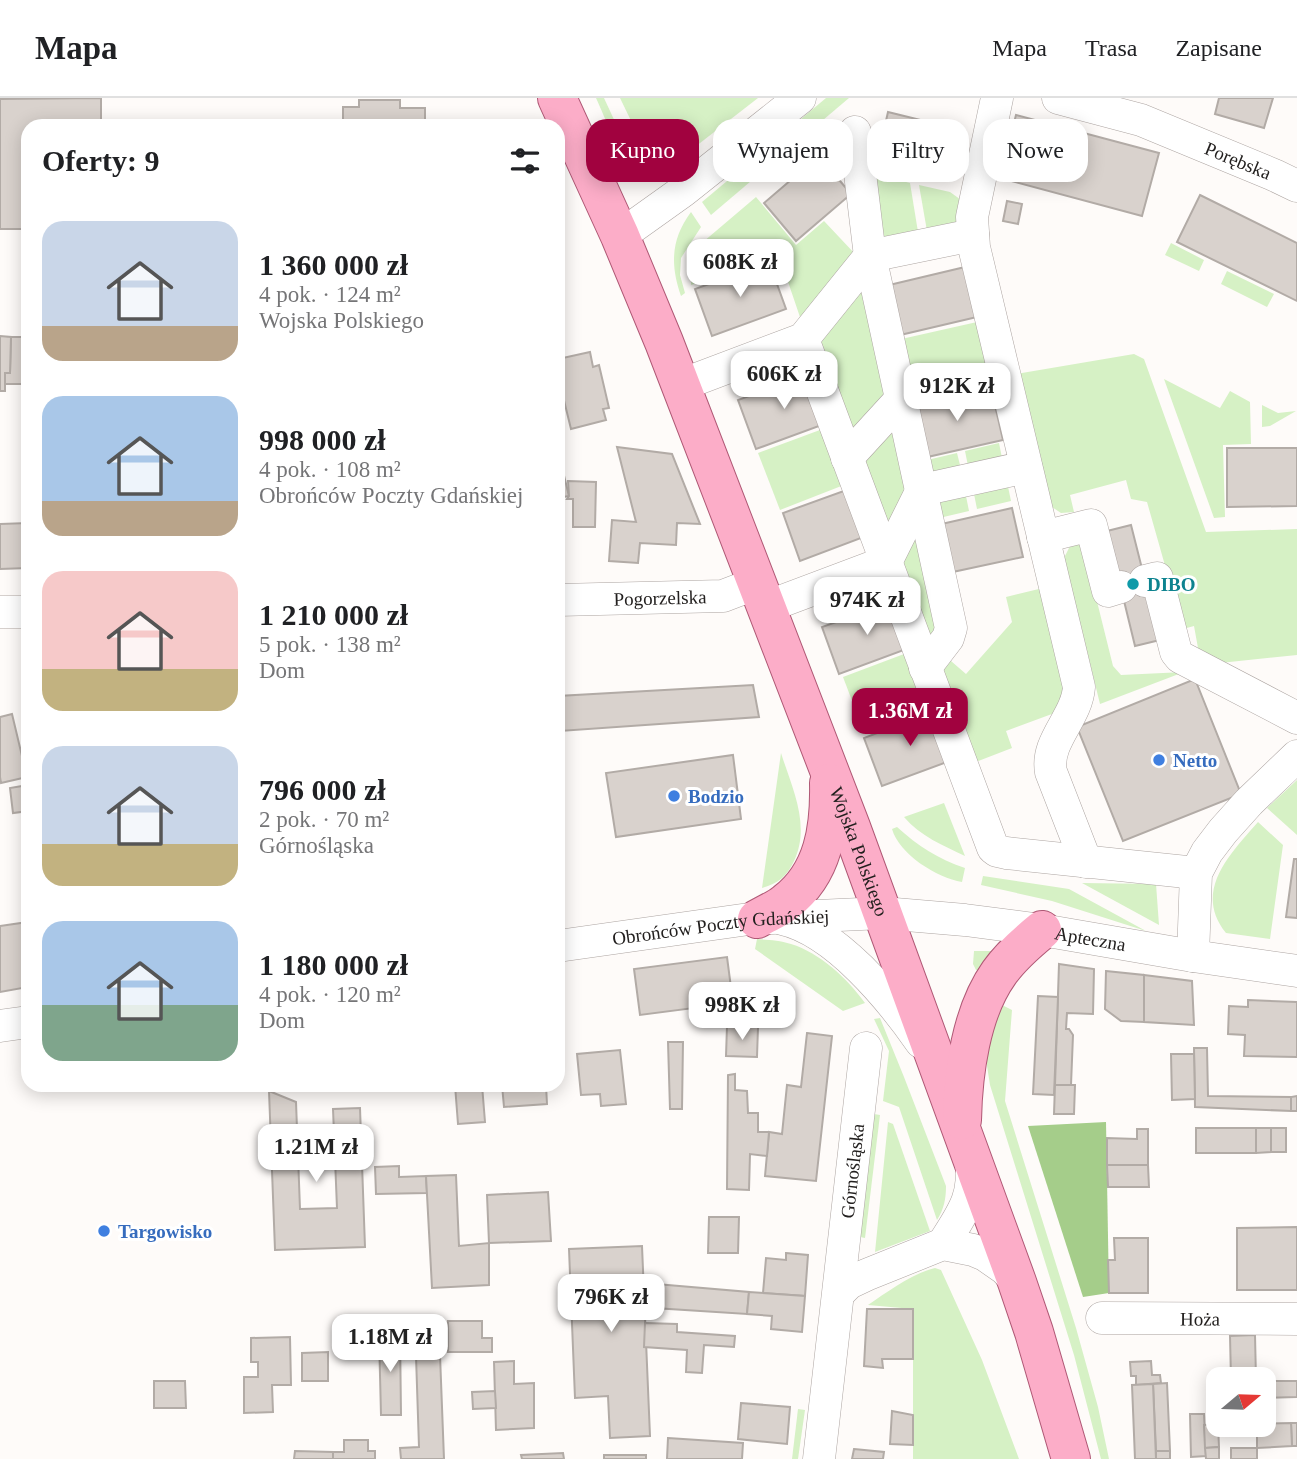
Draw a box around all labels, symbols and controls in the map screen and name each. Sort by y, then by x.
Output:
text: Mapa [35,30,118,66]
text: Mapa [992,35,1047,61]
text: Trasa [1085,35,1137,61]
text: Zapisane [1175,35,1262,61]
chip: Kupno [586,119,699,182]
chip: Wynajem [713,119,853,182]
chip: Filtry [867,119,969,182]
chip: Nowe [983,119,1088,182]
street label: Porębska [1202,137,1275,183]
icon: filters [506,142,544,180]
text: Oferty: 9 [42,144,159,177]
pin: 608K zł [675,240,805,299]
text: 1 360 000 zł [259,248,408,281]
icon: home [98,249,182,333]
text: 608K zł [703,249,777,274]
text: 4 pok. · 124 m² [259,282,401,307]
text: Wojska Polskiego [259,308,424,333]
pin: 606K zł [719,352,849,411]
text: 606K zł [747,361,821,386]
pin: 912K zł [892,364,1022,423]
text: 912K zł [920,373,994,398]
text: 998 000 zł [259,423,386,456]
icon: home [98,424,182,508]
text: 4 pok. · 108 m² [259,457,401,482]
text: Obrońców Poczty Gdańskiej [259,483,523,508]
place label: DIBO [1147,574,1196,595]
marker: DIBO [1125,576,1141,592]
pin: 974K zł [802,578,932,637]
street label: Pogorzelska [613,586,707,609]
text: 974K zł [830,587,904,612]
text: 1 210 000 zł [259,598,408,631]
icon: home [98,599,182,683]
text: 5 pok. · 138 m² [259,632,401,657]
text: Dom [259,658,305,683]
pin: 1.36M zł [838,688,982,748]
text: 1.36M zł [868,698,952,723]
place label: Netto [1173,750,1217,771]
marker: Netto [1151,752,1167,768]
text: 796 000 zł [259,773,386,806]
icon: home [98,774,182,858]
street label: Wojska Polskiego [826,784,893,919]
place label: Bodzio [688,786,744,807]
marker: Bodzio [666,788,682,804]
text: 2 pok. · 70 m² [259,807,389,832]
text: Górnośląska [259,833,374,858]
street label: Obrońców Poczty Gdańskiej [611,905,830,949]
street label: Apteczna [1053,922,1128,955]
text: 1 180 000 zł [259,948,408,981]
icon: home [98,949,182,1033]
text: 4 pok. · 120 m² [259,982,401,1007]
pin: 998K zł [677,982,807,1042]
text: 998K zł [705,992,779,1017]
text: Dom [259,1008,305,1033]
street label: Górnośląska [836,1122,868,1219]
pin: 1.21M zł [244,1124,388,1184]
text: 1.21M zł [274,1134,358,1159]
place label: Targowisko [118,1221,212,1242]
marker: Targowisko [96,1223,112,1239]
pin: 796K zł [546,1274,676,1334]
text: 796K zł [574,1284,648,1309]
street label: Hoża [1180,1308,1221,1329]
pin: 1.18M zł [318,1314,462,1374]
text: 1.18M zł [348,1324,432,1349]
north arrow [1206,1367,1276,1437]
map controls [1206,1367,1276,1437]

